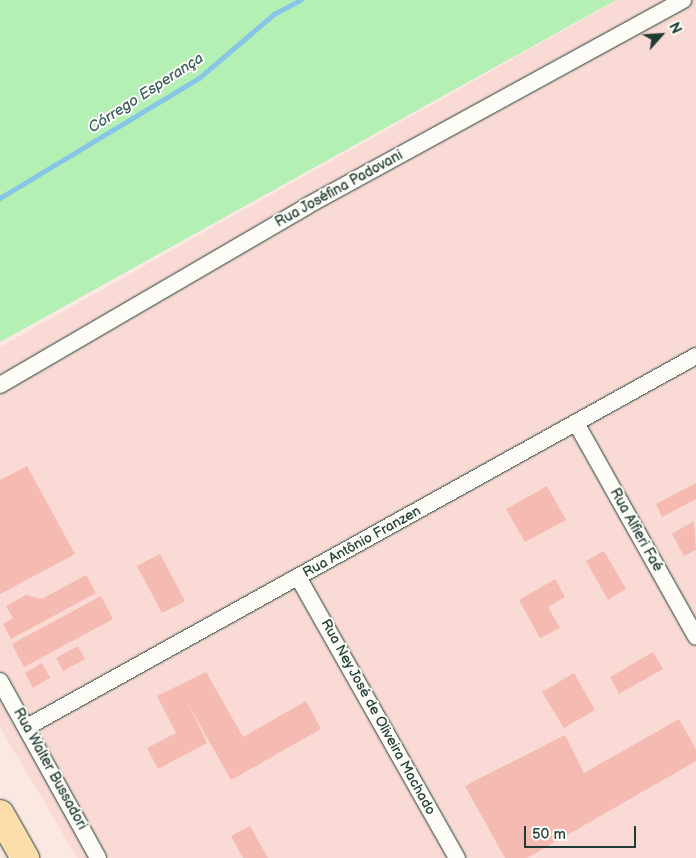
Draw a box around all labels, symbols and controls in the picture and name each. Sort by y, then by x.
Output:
north arrow [636,10,686,60]
text: N [665,20,685,37]
water label: Córrego Esperança [85,49,207,137]
street label: Rua Joséfina Padovani [272,147,406,231]
street label: Rua Alfieri Faé [606,485,666,575]
street label: Rua Antônio Franzen [300,503,424,581]
street label: Rua Ney José de Oliveira Machado [317,616,439,818]
street label: Rua Walter Bussadori [9,705,91,833]
scale bar [526,816,638,848]
text: 50 m [532,825,566,844]

